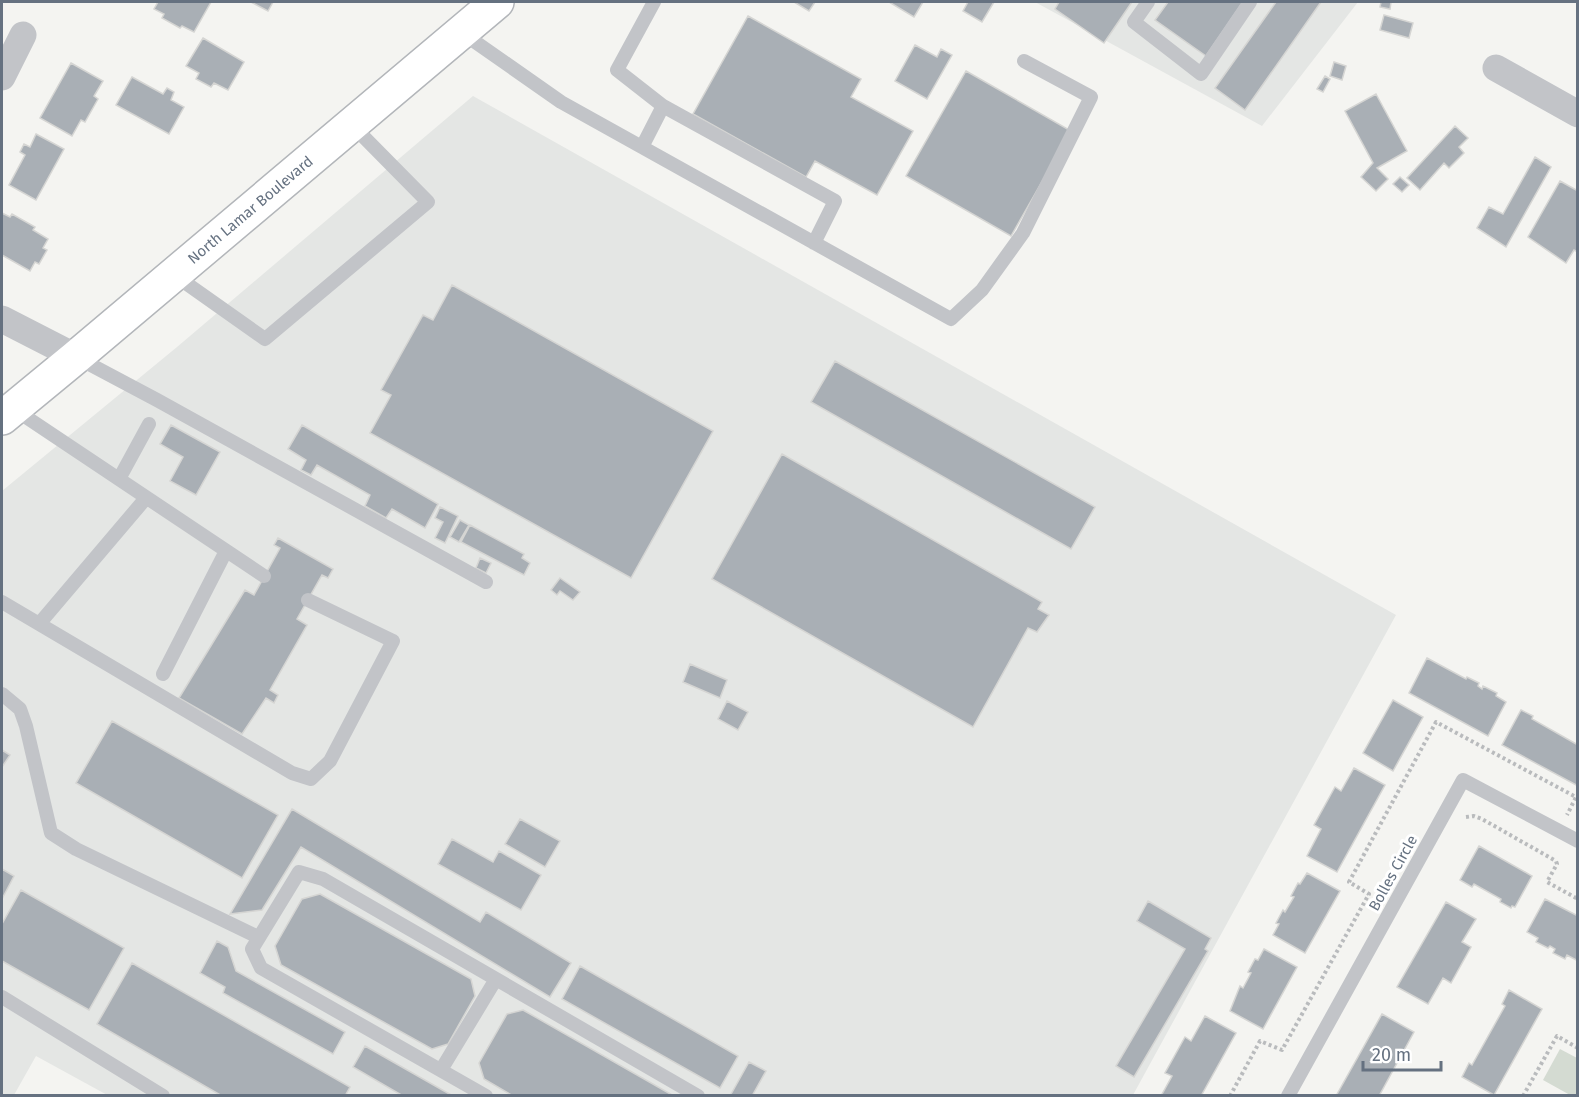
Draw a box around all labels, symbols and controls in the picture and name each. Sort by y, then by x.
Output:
street label: North Lamar Boulevard [184,152,317,268]
street label: Bolles Circle [1365,832,1421,914]
scale bar [1363,1034,1441,1072]
text: 20 m [1372,1044,1411,1066]

